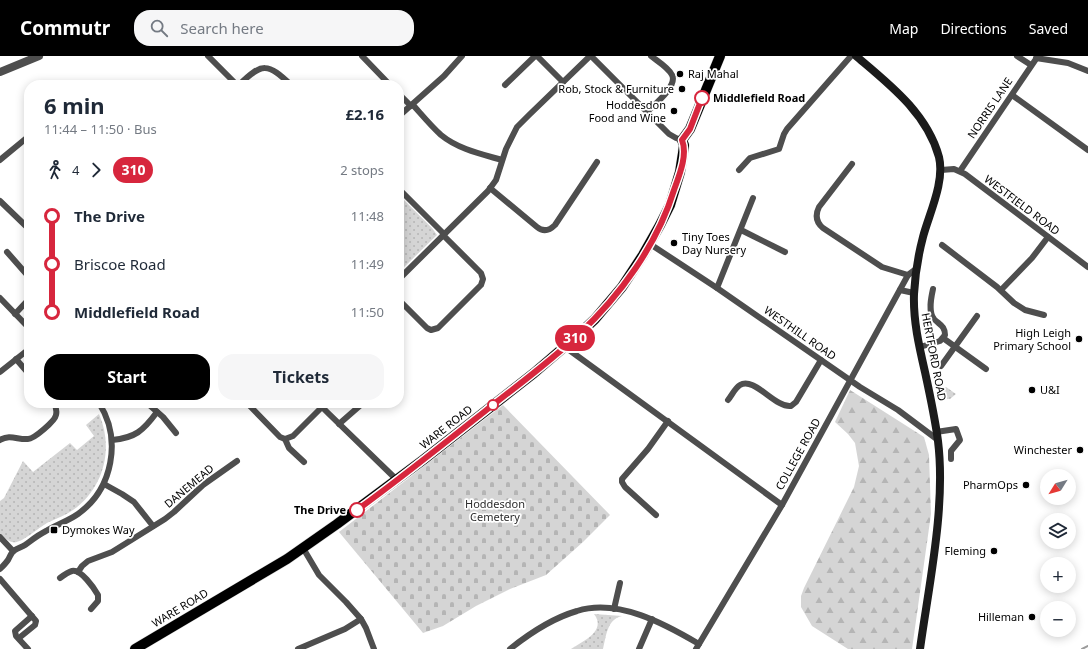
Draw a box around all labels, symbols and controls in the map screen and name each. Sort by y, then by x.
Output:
search box [134,10,414,46]
text: Commutr [20,15,110,41]
icon: search [148,17,170,39]
text: Search here [180,18,264,38]
text: Map [889,19,918,38]
text: Directions [940,19,1007,38]
text: Saved [1029,19,1068,38]
place label: Raj Mahal [688,66,739,81]
marker: Raj Mahal [675,69,685,79]
street label: NORRIS LANE [964,74,1016,141]
place label: Rob, Stock & Furniture [558,81,674,96]
marker: Rob, Stock & Furniture [677,84,687,94]
text: 6 min [44,90,105,120]
marker: Middlefield Road [694,90,710,106]
place label: Middlefield Road [713,90,805,105]
place label: Hoddesdon Food and Wine [589,97,666,125]
text: £2.16 [345,104,384,124]
marker: Hoddesdon Food and Wine [669,106,679,116]
text: 11:44 – 11:50 · Bus [44,120,157,138]
icon: walk [44,159,66,181]
icon: forward [85,159,107,181]
text: 310 [121,160,145,179]
text: 4 [72,161,79,179]
text: 2 stops [340,161,384,179]
street label: WESTFIELD ROAD [981,171,1063,238]
text: The Drive [74,206,145,226]
text: 11:48 [351,207,384,225]
place label: Tiny Toes Day Nursery [682,229,746,257]
marker: Tiny Toes Day Nursery [669,238,679,248]
text: Briscoe Road [74,254,166,274]
text: 11:49 [351,255,384,273]
text: Middlefield Road [74,302,200,322]
street label: WESTHILL ROAD [761,302,839,363]
text: 11:50 [351,303,384,321]
street label: HERTFORD ROAD [919,312,950,402]
line badge: 310 [552,325,598,351]
place label: High Leigh Primary School [993,325,1071,353]
text: 310 [563,328,587,347]
marker: High Leigh Primary School [1074,334,1084,344]
button: Start [44,354,210,400]
button: Tickets [218,354,384,400]
place label: U&I [1040,382,1060,397]
marker: U&I [1027,385,1037,395]
unlabelled marker [487,399,499,411]
street label: WARE ROAD [416,401,475,452]
street label: COLLEGE ROAD [772,415,824,492]
place label: Winchester [1014,442,1072,457]
marker: Winchester [1075,445,1085,455]
street label: DANEMEAD [161,460,217,511]
north arrow [1040,469,1076,505]
map controls [1040,469,1076,637]
place label: PharmOps [963,477,1018,492]
marker: PharmOps [1021,480,1031,490]
park label: Hoddesdon Cemetery [465,496,525,524]
place label: The Drive [294,502,346,517]
marker: The Drive [349,502,365,518]
button: layers [1040,513,1076,549]
place label: Dymokes Way [62,522,135,537]
marker: Dymokes Way [49,525,59,535]
place label: Fleming [945,543,986,558]
marker: Fleming [989,546,999,556]
button: + [1040,557,1076,593]
street label: WARE ROAD [149,585,211,630]
button: − [1040,601,1076,637]
place label: Hilleman [978,609,1024,624]
marker: Hilleman [1027,612,1037,622]

